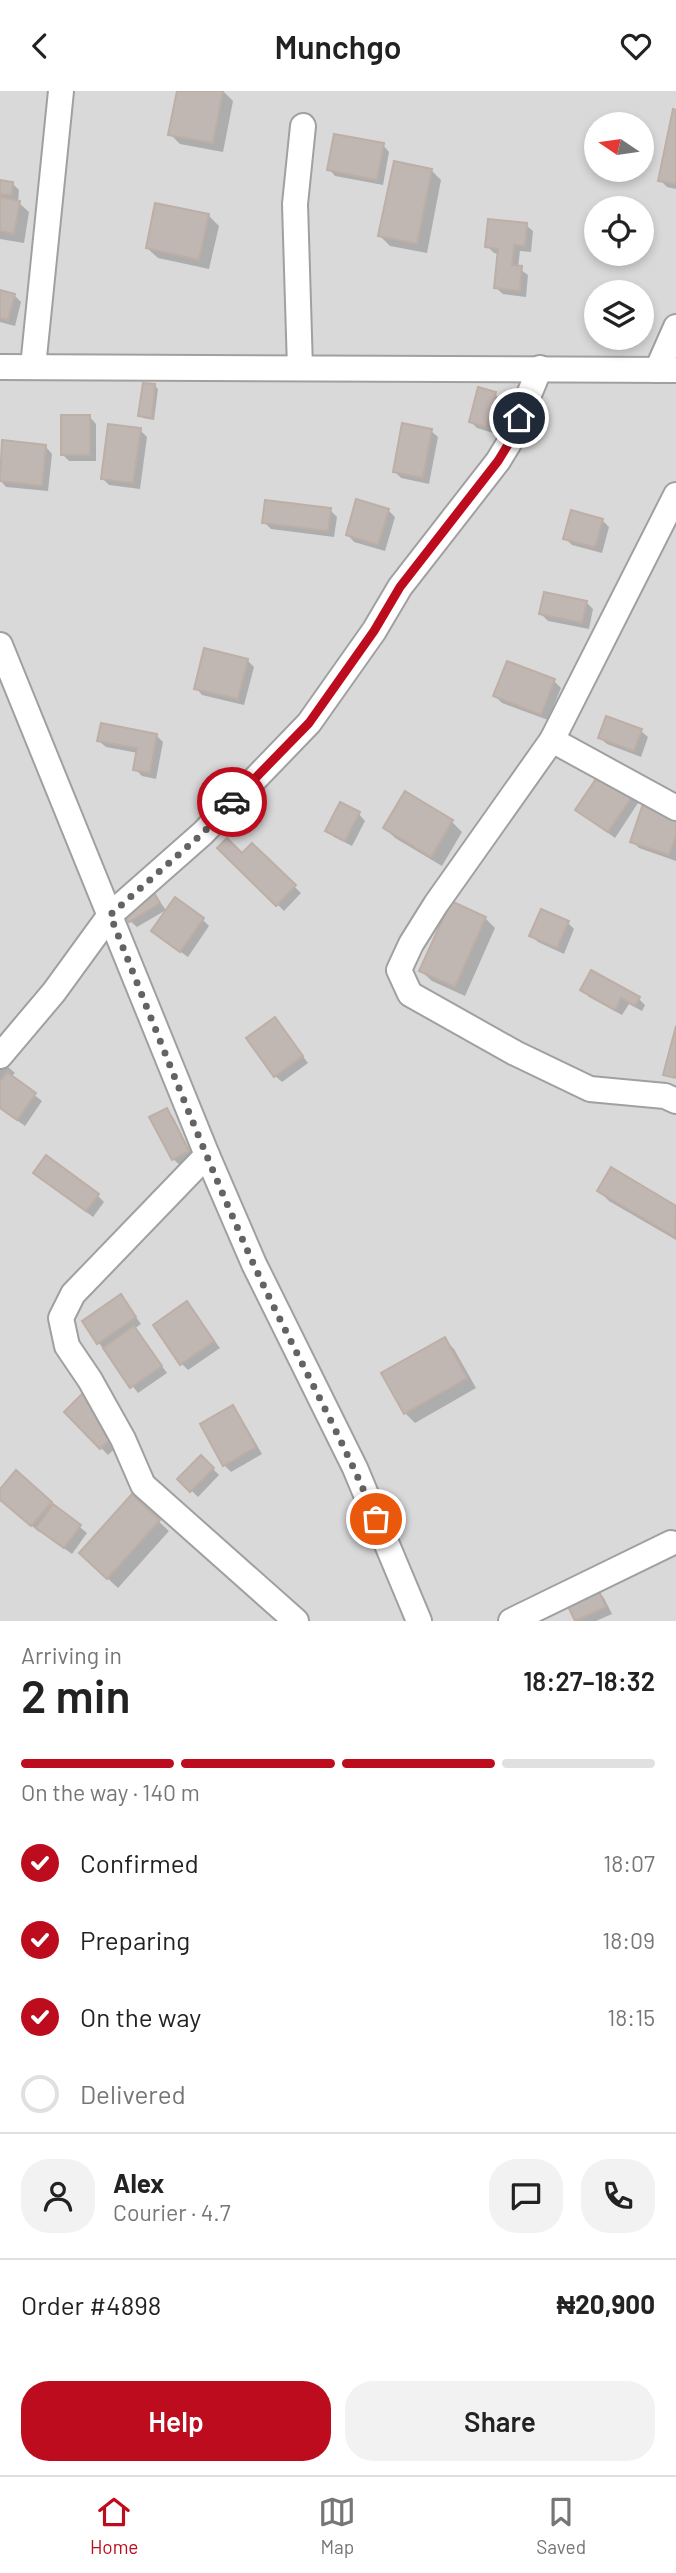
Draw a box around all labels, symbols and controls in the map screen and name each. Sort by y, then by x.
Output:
icon: back [21,27,59,65]
text: Munchgo [274,27,402,65]
icon: heart [617,27,655,65]
north arrow [584,112,654,182]
map controls [584,112,654,350]
button: locate [584,196,654,266]
button: layers [584,280,654,350]
pin [489,388,549,448]
icon: home [500,399,538,437]
courier [197,767,267,837]
icon: car [213,783,251,821]
pin [346,1489,406,1549]
icon: bag [357,1500,395,1538]
text: Arriving in [21,1641,122,1669]
text: 18:27–18:32 [523,1665,655,1696]
text: 2 min [21,1667,130,1722]
text: On the way · 140 m [21,1778,200,1806]
icon: check [21,1844,59,1882]
text: Confirmed [80,1847,199,1878]
text: 18:07 [603,1849,655,1877]
icon: check [21,1921,59,1959]
text: Preparing [80,1924,190,1955]
text: 18:09 [602,1926,655,1954]
icon: check [21,1998,59,2036]
text: On the way [80,2001,201,2032]
text: 18:15 [607,2003,655,2031]
text: Delivered [80,2078,186,2109]
button: person [21,2159,95,2233]
button: chat [489,2159,563,2233]
button: phone [581,2159,655,2233]
text: Alex [113,2167,164,2198]
text: Courier · 4.7 [113,2198,231,2226]
text: ₦20,900 [557,2288,655,2319]
text: Order #4898 [21,2289,161,2320]
button: Help [21,2381,331,2461]
button: Share [345,2381,655,2461]
tab: Home [90,2493,138,2558]
tab: Map [318,2493,356,2558]
tab: Saved [536,2493,586,2558]

